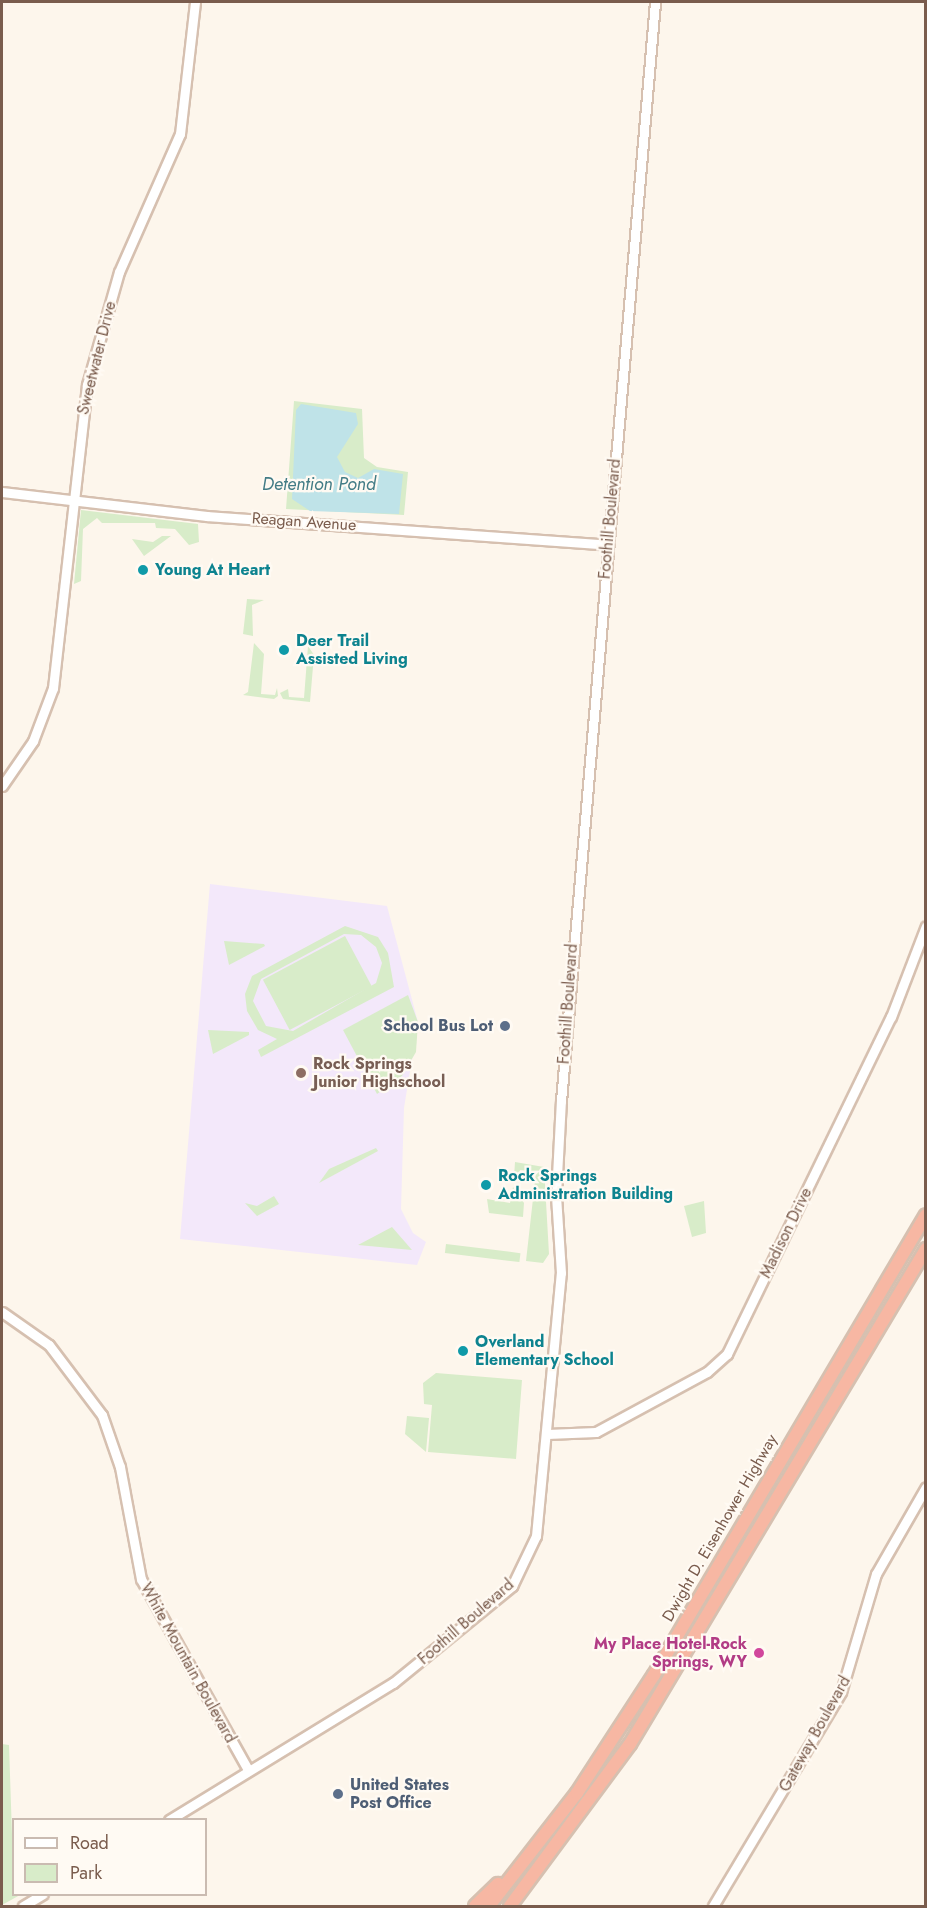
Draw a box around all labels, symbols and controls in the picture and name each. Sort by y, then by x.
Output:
street label: Sweetwater Drive [74,299,120,417]
street label: Foothill Boulevard [595,458,625,580]
water label: Detention Pond [262,473,376,495]
street label: Reagan Avenue [251,509,357,535]
place label: Young At Heart [155,560,270,580]
marker: Young At Heart [136,563,150,577]
place label: Deer Trail Assisted Living [296,631,408,669]
marker: Deer Trail Assisted Living [277,643,291,657]
street label: Foothill Boulevard [554,943,582,1065]
place label: School Bus Lot [383,1016,493,1036]
marker: School Bus Lot [498,1019,512,1033]
place label: Rock Springs Junior Highschool [313,1054,445,1092]
marker: Rock Springs Junior Highschool [294,1066,308,1080]
place label: Rock Springs Administration Building [498,1166,673,1204]
marker: Rock Springs Administration Building [479,1178,493,1192]
street label: Madison Drive [756,1185,816,1281]
place label: Overland Elementary School [475,1332,614,1370]
marker: Overland Elementary School [456,1344,470,1358]
street label: Dwight D. Eisenhower Highway [658,1431,782,1625]
street label: Foothill Boulevard [414,1575,518,1669]
street label: White Mountain Boulevard [136,1580,240,1746]
place label: My Place Hotel-Rock Springs, WY [594,1634,747,1672]
marker: My Place Hotel-Rock Springs, WY [752,1646,766,1660]
street label: Gateway Boulevard [775,1673,855,1795]
place label: United States Post Office [350,1775,449,1813]
marker: United States Post Office [331,1787,345,1801]
legend [12,1818,207,1896]
text: Road [70,1830,109,1856]
text: Park [70,1860,102,1886]

